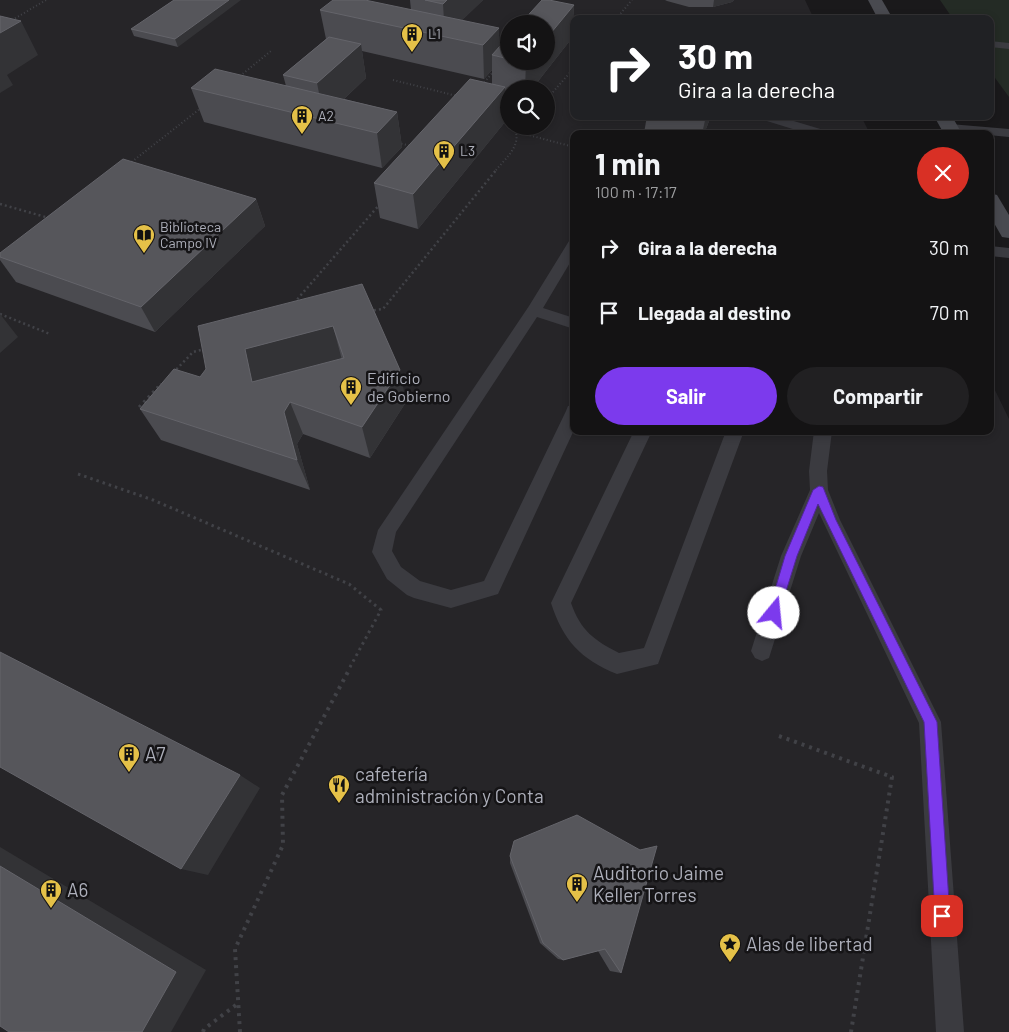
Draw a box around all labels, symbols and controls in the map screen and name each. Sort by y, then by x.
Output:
map controls [500,15,555,135]
button: sound [500,15,555,70]
building icon: L1 [400,22,424,53]
place label: L1 [428,25,441,42]
text: 30 m [678,34,753,76]
icon: right [595,35,660,100]
text: Gira a la derecha [678,76,835,102]
button: search [500,80,555,135]
building icon: A2 [290,104,314,135]
place label: A2 [318,107,334,124]
building icon: L3 [432,139,456,170]
place label: L3 [460,142,475,159]
text: 1 min [595,145,661,181]
button: close [917,147,969,199]
text: 100 m · 17:17 [595,182,677,201]
place label: Biblioteca Campo IV [160,218,221,251]
library icon: Biblioteca Campo IV [132,223,156,254]
icon: right [595,234,623,262]
text: Gira a la derecha [638,236,777,259]
text: 30 m [929,236,969,259]
icon: arrive [595,299,623,327]
text: Llegada al destino [638,301,791,324]
text: 70 m [930,301,969,324]
button: Salir [595,367,777,425]
button: Compartir [787,367,969,425]
place label: Edificio de Gobierno [367,368,450,405]
building icon: Edificio de Gobierno [339,375,363,406]
position arrow [747,586,799,638]
building icon: A7 [117,742,141,773]
place label: A7 [145,742,166,765]
place label: cafetería administración y Conta [355,762,544,807]
restaurant icon: cafetería administración y Conta [327,773,351,804]
place label: Auditorio Jaime Keller Torres [593,861,724,906]
building icon: Auditorio Jaime Keller Torres [565,872,589,903]
building icon: A6 [39,878,63,909]
place label: A6 [67,878,88,901]
pin [921,895,963,937]
icon: arrive [928,902,956,930]
place icon: Alas de libertad [718,932,742,963]
place label: Alas de libertad [746,932,873,955]

